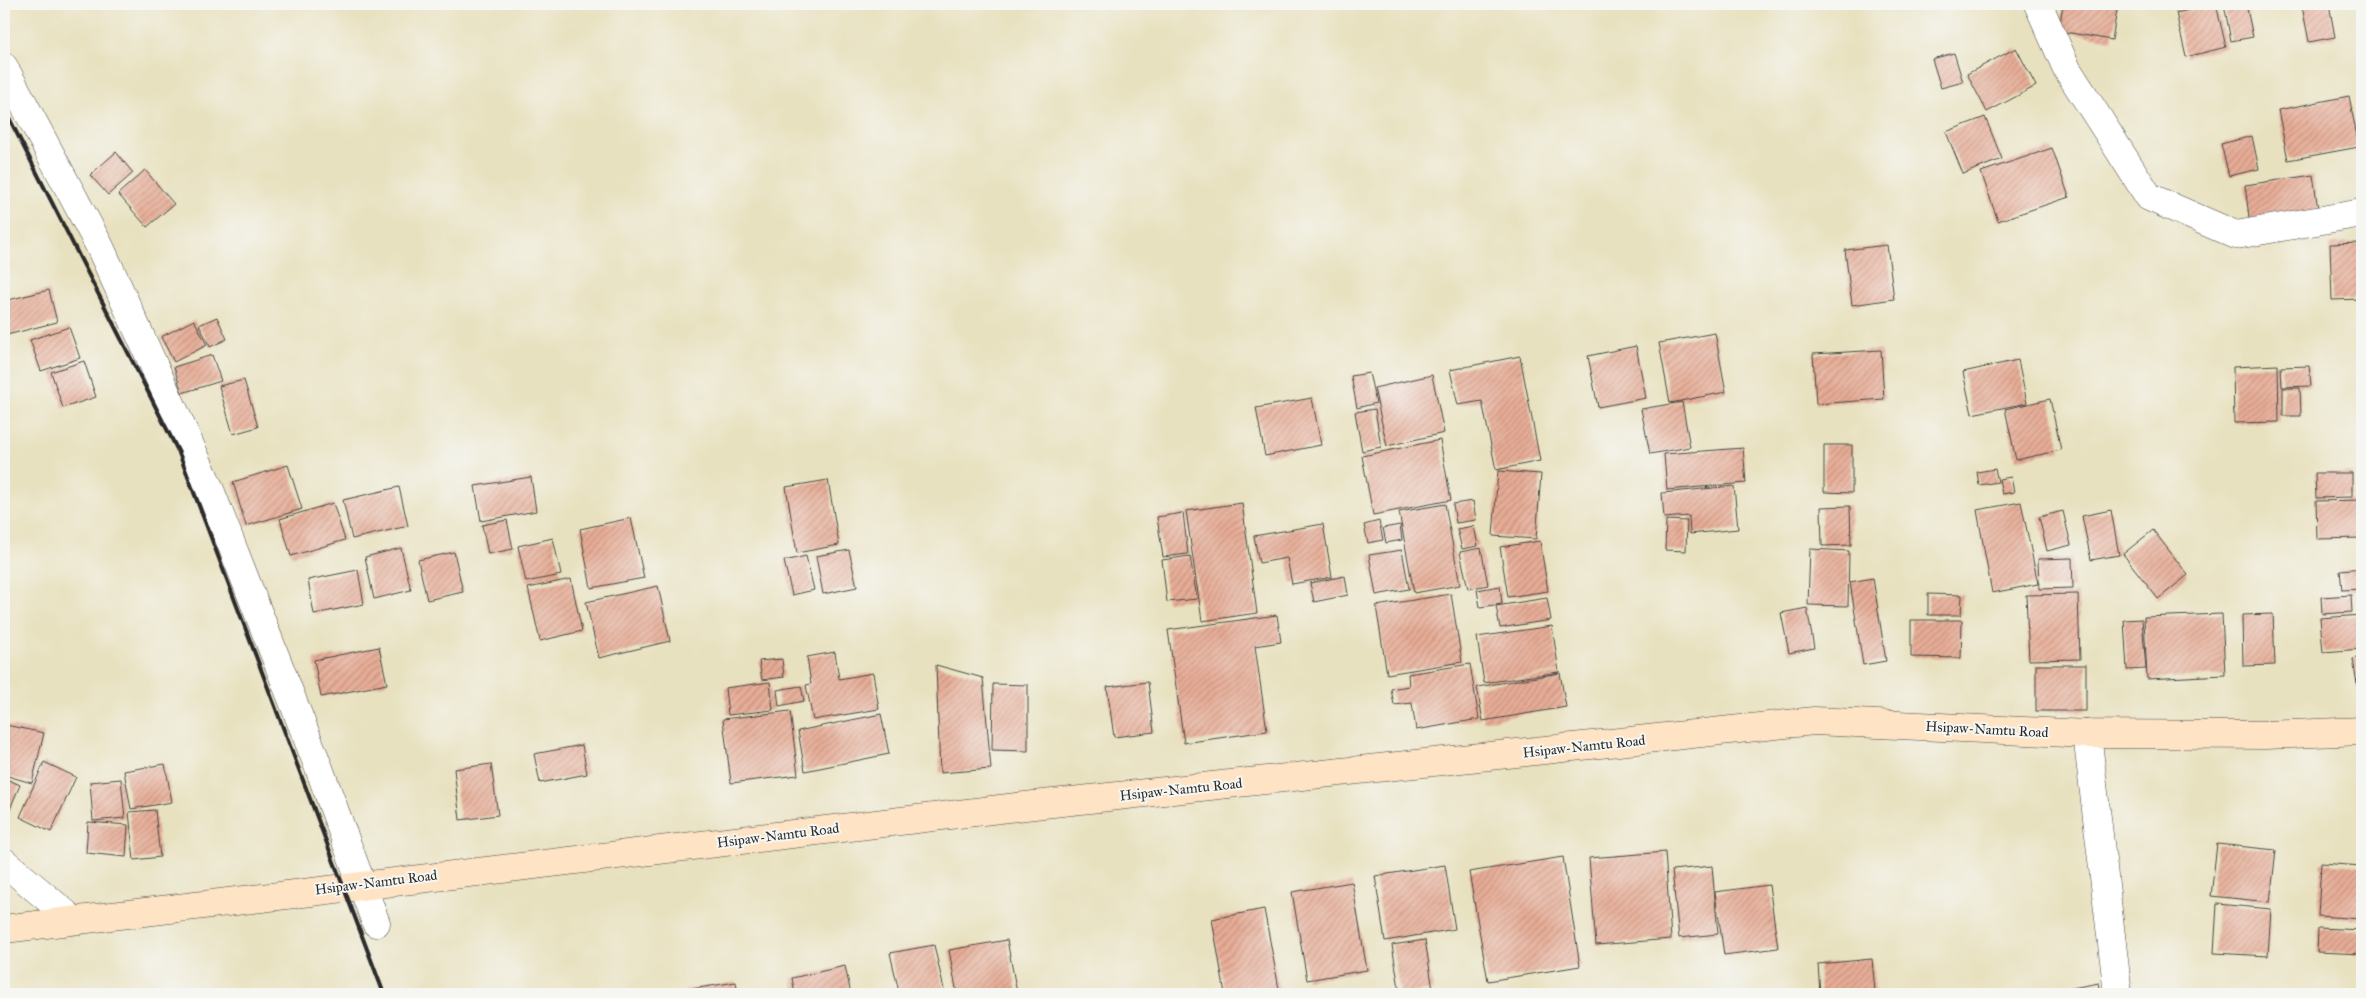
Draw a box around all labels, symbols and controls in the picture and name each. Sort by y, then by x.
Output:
street label: Hsipaw-Namtu Road [1925,718,2049,741]
street label: Hsipaw-Namtu Road [1522,732,1646,761]
street label: Hsipaw-Namtu Road [1119,775,1243,804]
street label: Hsipaw-Namtu Road [716,820,840,851]
street label: Hsipaw-Namtu Road [314,867,438,898]

